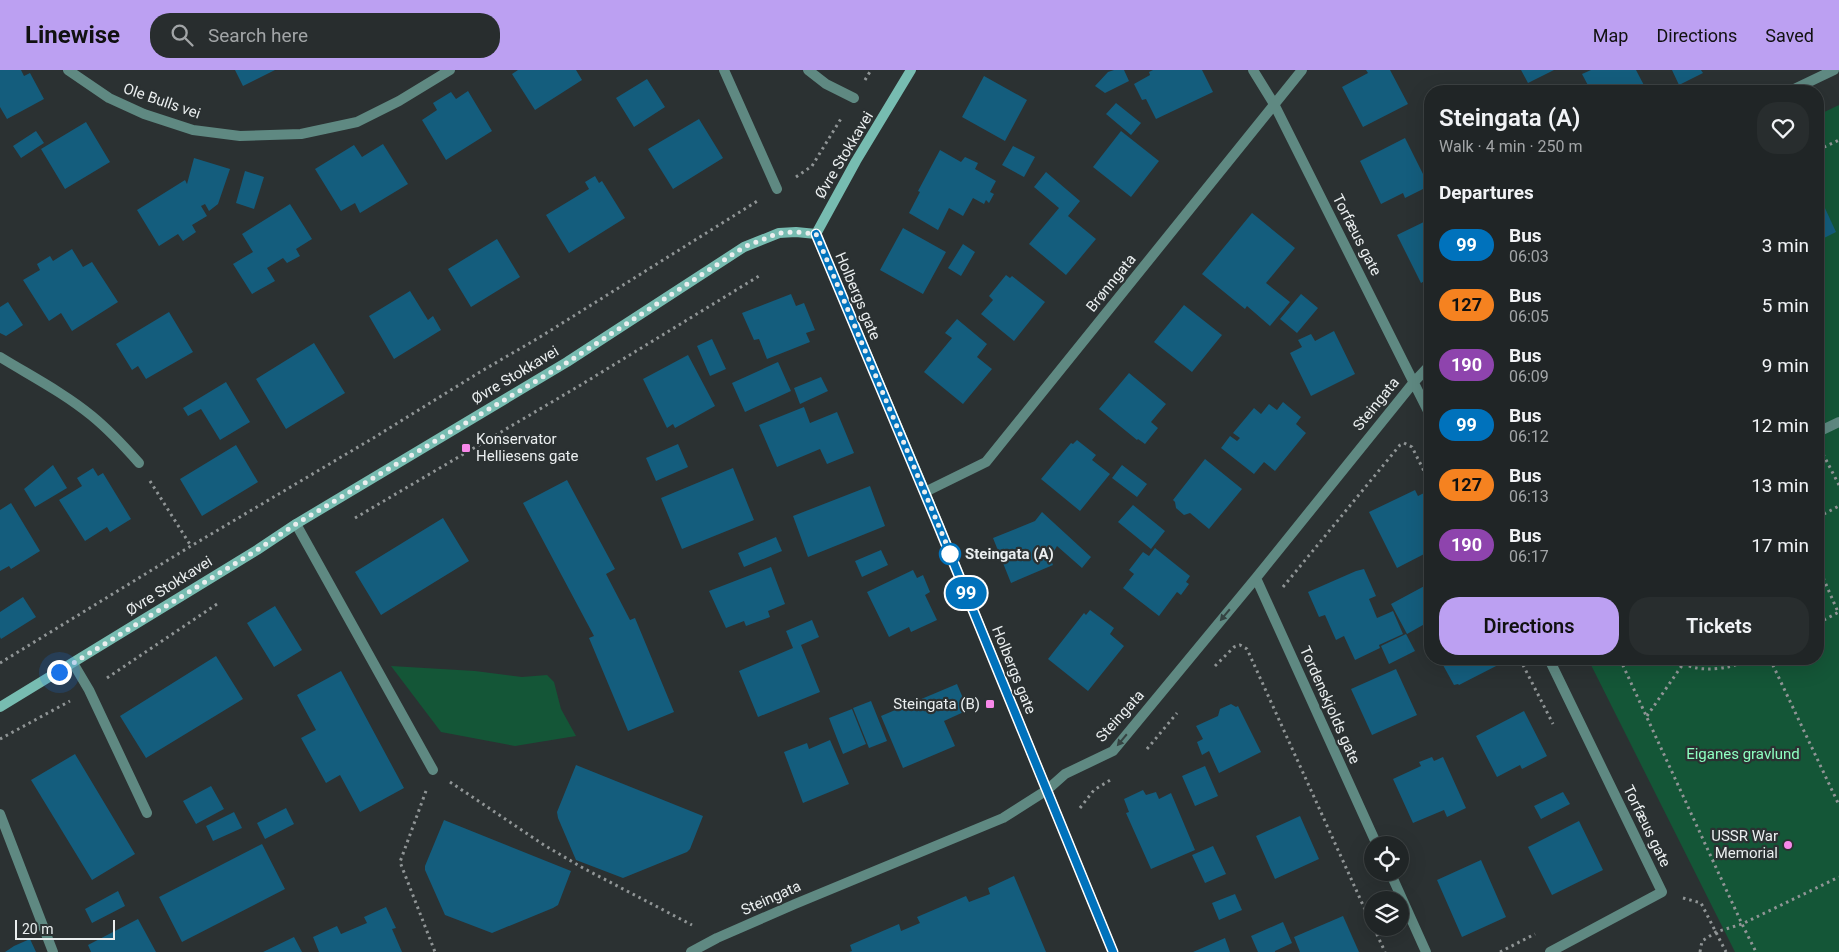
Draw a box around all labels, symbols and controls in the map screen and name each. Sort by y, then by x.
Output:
search box [150,13,500,58]
text: Linewise [25,21,120,49]
icon: search [168,21,196,49]
text: Search here [208,24,308,47]
text: Map [1593,25,1628,46]
text: Directions [1656,25,1737,46]
text: Saved [1765,25,1814,46]
street label: Ole Bulls vei [121,79,203,123]
button: heart [1757,102,1809,154]
text: Steingata (A) [1439,104,1581,132]
street label: Øvre Stokkavei [811,108,877,202]
text: Walk · 4 min · 250 m [1439,137,1583,156]
text: Departures [1439,181,1534,204]
street label: Torfæus gate [1329,191,1385,279]
text: Bus [1509,224,1542,247]
text: 99 [1456,234,1477,255]
text: 3 min [1762,234,1809,257]
text: 06:03 [1509,247,1549,266]
street label: Holbergs gate [831,249,885,343]
street label: Brønngata [1082,250,1140,316]
text: Bus [1509,284,1542,307]
text: 127 [1451,294,1482,315]
text: 5 min [1762,294,1809,317]
text: 06:05 [1509,307,1549,326]
street label: Øvre Stokkavei [468,342,562,408]
text: Bus [1509,344,1542,367]
text: 190 [1451,354,1482,375]
text: 9 min [1762,354,1809,377]
text: 06:09 [1509,367,1549,386]
street label: Steingata [1349,374,1403,434]
text: Bus [1509,404,1542,427]
text: 99 [1456,414,1477,435]
text: 12 min [1751,414,1809,437]
text: 06:12 [1509,427,1549,446]
place label: Konservator Helliesens gate [476,430,578,465]
marker: Konservator Helliesens gate [460,442,472,454]
text: Bus [1509,464,1542,487]
text: 127 [1451,474,1482,495]
text: 13 min [1751,474,1809,497]
text: 06:13 [1509,487,1549,506]
text: Bus [1509,524,1542,547]
text: 190 [1451,534,1482,555]
text: 17 min [1751,534,1809,557]
marker: Steingata (A) [939,543,961,565]
place label: Steingata (A) [965,545,1054,563]
text: 06:17 [1509,547,1549,566]
street label: Øvre Stokkavei [122,552,216,620]
line badge: 99 [944,577,988,609]
text: 99 [956,582,976,603]
button: Directions [1439,597,1619,655]
button: Tickets [1629,597,1809,655]
one-way arrow [1220,609,1231,622]
street label: Holbergs gate [988,623,1040,717]
street label: Tordenskjolds gate [1296,643,1364,767]
your location [47,660,72,685]
street label: Steingata [1092,686,1148,746]
place label: Steingata (B) [893,695,980,713]
marker: Steingata (B) [984,698,996,710]
one-way arrow [1116,734,1127,747]
park label: Eiganes gravlund [1686,745,1800,763]
street label: Torfæus gate [1619,782,1675,870]
place label: USSR War Memorial [1711,827,1778,862]
map controls [1364,836,1409,936]
button: locate [1364,836,1409,881]
marker: USSR War Memorial [1782,839,1794,851]
street label: Steingata [738,877,804,919]
button: layers [1364,891,1409,936]
scale bar [15,917,115,940]
text: 20 m [22,921,54,937]

